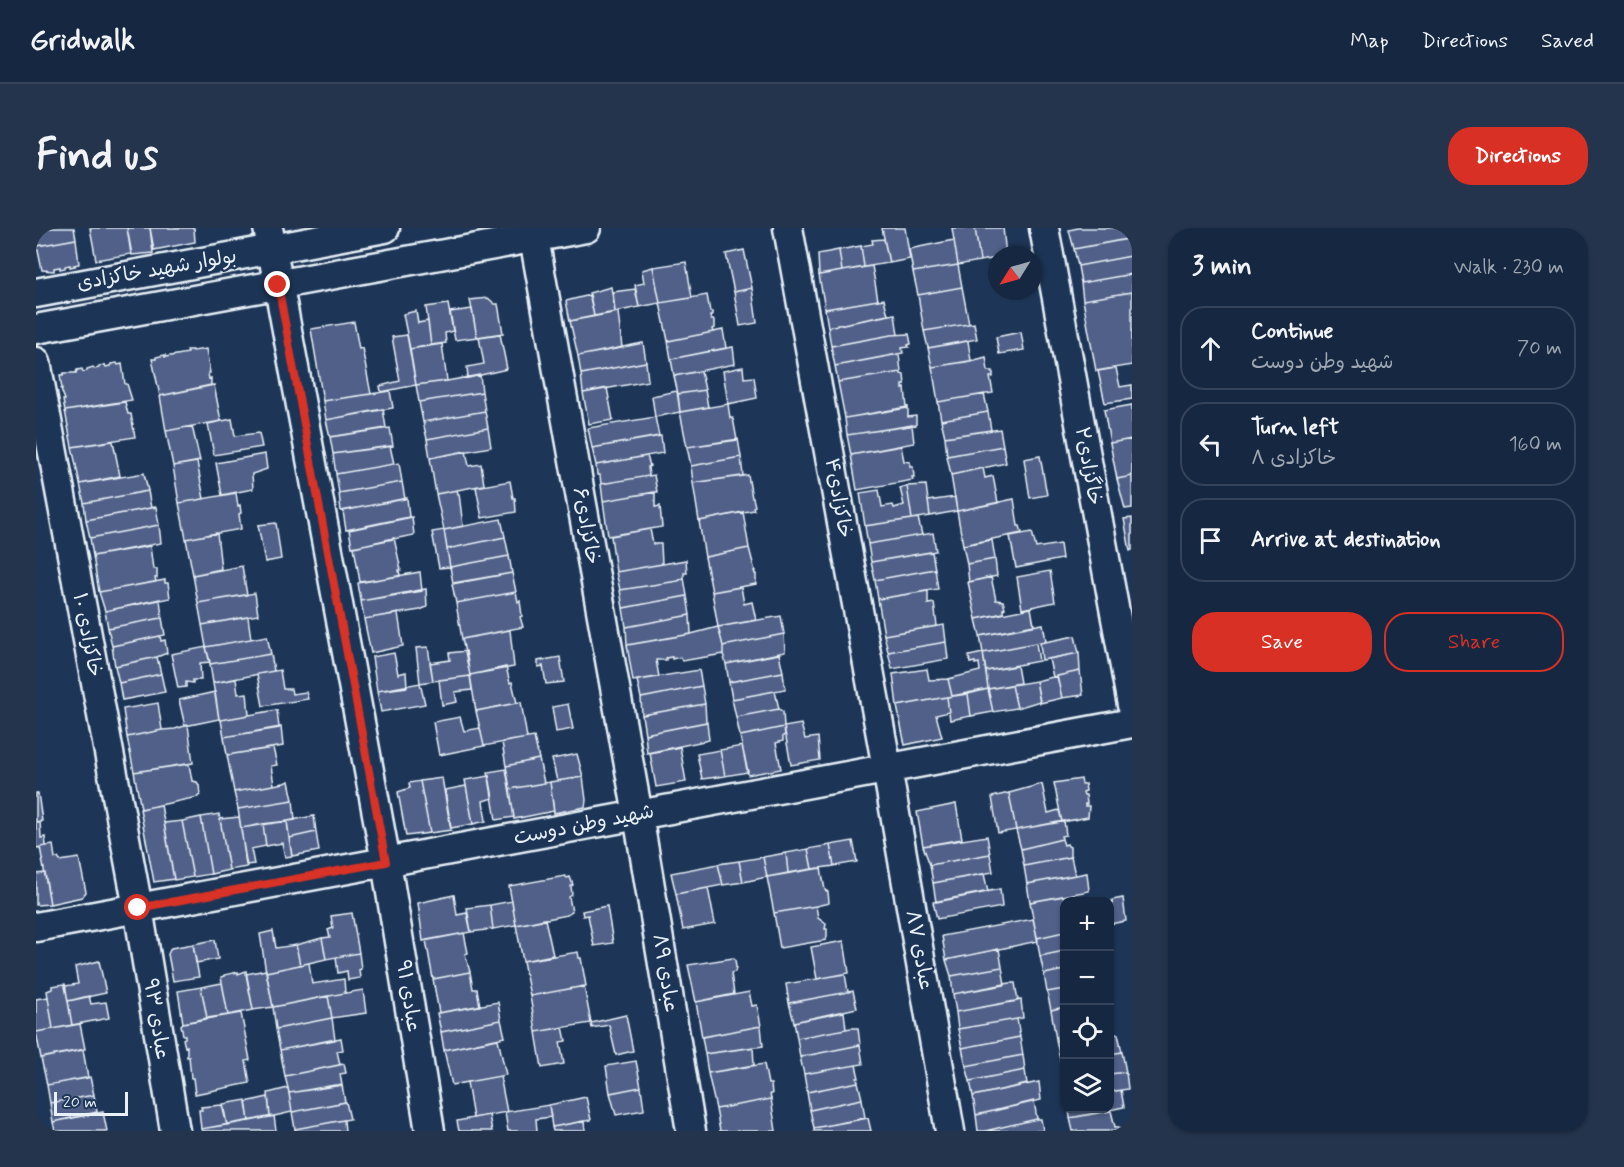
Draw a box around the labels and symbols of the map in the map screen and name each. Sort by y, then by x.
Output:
street label: بولوار شهید خاکزادی [75,243,239,297]
north arrow [988,246,1042,300]
route end [264,271,290,297]
street label: خاگزادی۲ [1068,425,1108,507]
street label: خاکزادی۴ [818,456,858,540]
street label: خاکزادی۶ [566,485,606,567]
street label: خاکزادی ۱۰ [66,591,108,679]
street label: شهید وطن دوست [511,798,657,852]
route start [124,894,150,920]
street label: عبادی ۸۷ [899,908,939,992]
street label: عبادی ۸۹ [645,932,685,1014]
street label: عبادی ۹۱ [389,958,427,1034]
street label: عبادی ۹۳ [136,977,176,1061]
scale bar [54,1089,128,1116]

